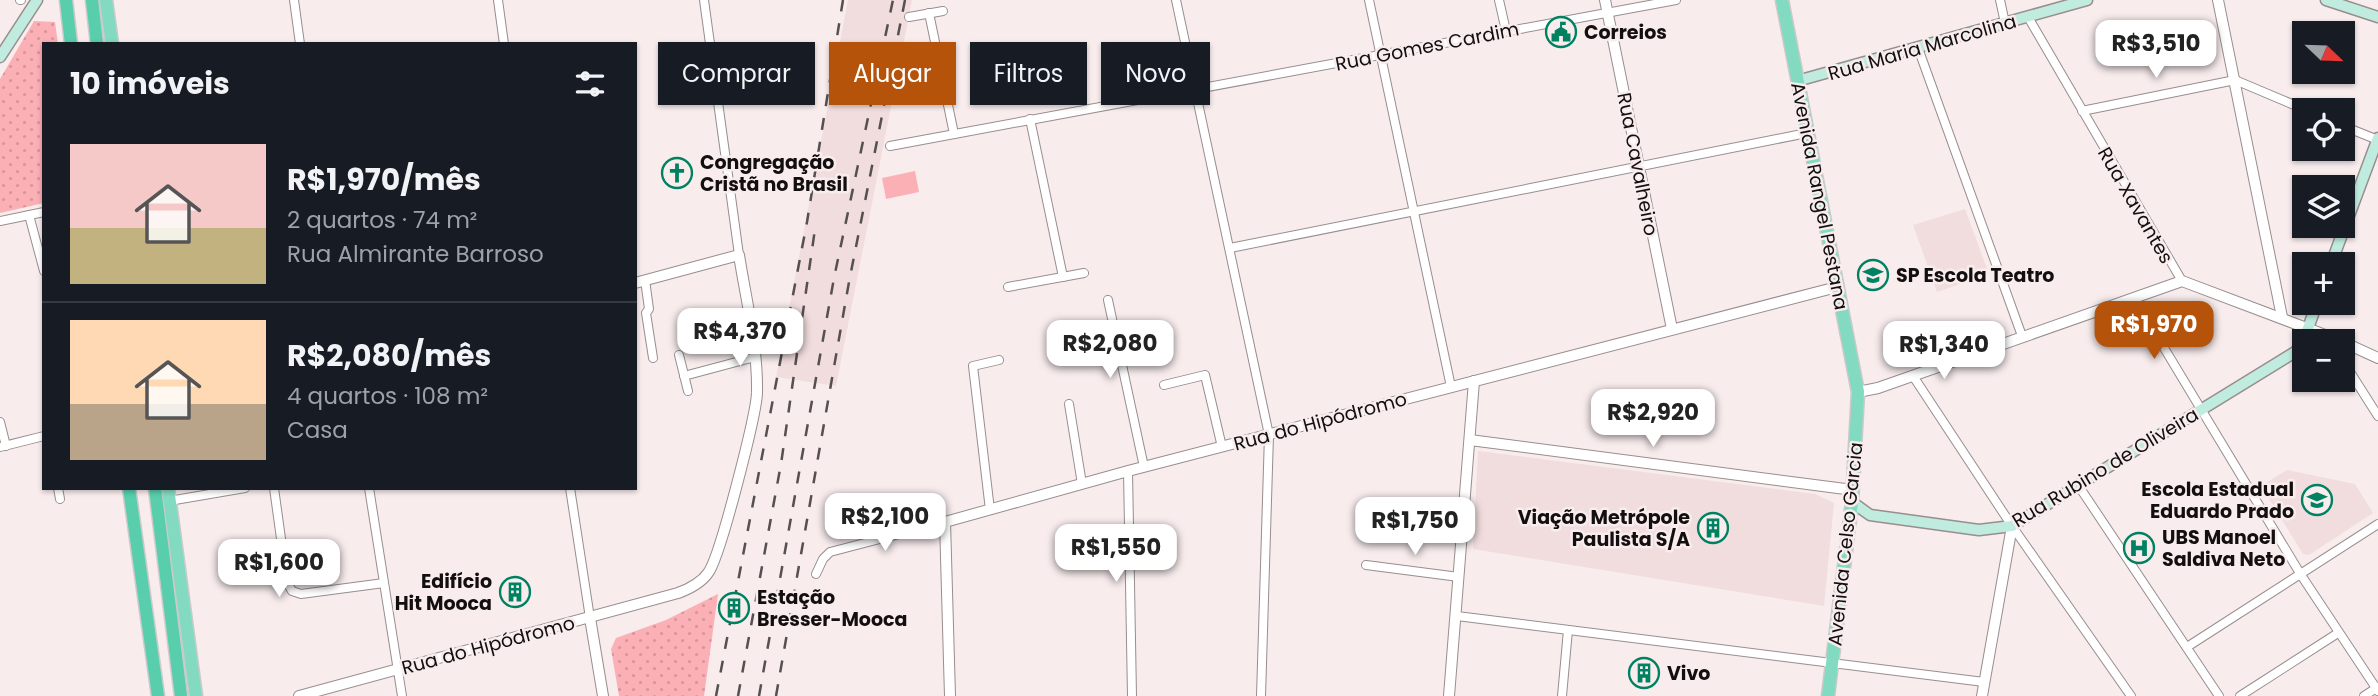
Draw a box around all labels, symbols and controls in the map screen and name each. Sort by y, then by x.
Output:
street label: Rua Maria Marcolina [1825,8,2020,87]
street label: Rua Gomes Cardim [1333,15,1521,78]
public building icon: Correios [1544,15,1578,49]
place label: Correios [1584,19,1667,46]
pin: R$3,510 [2091,20,2221,80]
north arrow [2292,21,2356,84]
map controls [2292,21,2355,392]
text: R$3,510 [2111,27,2201,59]
chip: Comprar [658,42,815,105]
chip: Alugar [829,42,956,105]
chip: Filtros [970,42,1087,105]
chip: Novo [1101,42,1210,105]
text: 10 imóveis [70,62,230,105]
icon: filters [571,65,609,103]
street label: Avenida Rangel Pestana [1784,80,1855,312]
street label: Rua Cavalheiro [1610,90,1665,238]
button: locate [2292,98,2355,161]
street label: Rua Xavantes [2091,142,2180,269]
place label: Congregação Cristã no Brasil [700,149,848,198]
church icon: Congregação Cristã no Brasil [660,156,694,190]
text: R$1,970/mês [287,158,481,201]
icon: home [126,172,210,256]
button: layers [2292,175,2355,238]
text: 2 quartos · 74 m² [287,204,477,236]
text: Rua Almirante Barroso [287,238,544,270]
button: + [2292,252,2355,315]
school or university icon: SP Escola Teatro [1856,258,1890,292]
place label: SP Escola Teatro [1896,262,2054,289]
pin: R$1,970 [2089,302,2219,361]
pin: R$4,370 [675,308,805,368]
text: R$1,970 [2111,308,2197,340]
text: R$4,370 [693,315,787,347]
pin: R$2,080 [1045,320,1175,380]
pin: R$1,340 [1879,322,2009,381]
text: R$2,080 [1063,327,1157,359]
text: R$1,340 [1899,328,1989,360]
button: − [2292,329,2355,392]
text: R$2,080/mês [287,334,491,377]
icon: home [126,348,210,432]
text: 4 quartos · 108 m² [287,380,488,412]
street label: Rua do Hipódromo [1230,385,1410,458]
pin: R$2,920 [1588,390,1718,449]
text: R$2,920 [1607,396,1699,428]
street label: Rua Rubino de Oliveira [2007,401,2204,534]
text: Casa [287,414,348,446]
street label: Avenida Celso Garcia [1821,441,1870,647]
place label: Escola Estadual Eduardo Prado [2141,476,2294,525]
school or university icon: Escola Estadual Eduardo Prado [2300,483,2334,517]
pin: R$2,100 [820,494,950,553]
pin: R$1,750 [1350,498,1480,557]
text: R$2,100 [841,500,929,532]
text: R$1,750 [1371,504,1459,536]
place label: Viação Metrópole Paulista S/A [1518,504,1690,553]
building icon: Viação Metrópole Paulista S/A [1696,511,1730,545]
pin: R$1,550 [1051,524,1181,584]
place label: UBS Manoel Saldiva Neto [2162,524,2285,573]
text: R$1,550 [1071,531,1161,563]
hospital icon: UBS Manoel Saldiva Neto [2122,531,2156,565]
pin: R$1,600 [214,540,344,599]
text: R$1,600 [234,546,324,578]
place label: Edifício Hit Mooca [395,568,492,617]
building icon: Edifício Hit Mooca [498,575,532,609]
place label: Estação Bresser-Mooca [757,584,907,633]
building icon: Estação Bresser-Mooca [717,591,751,625]
street label: Rua do Hipódromo [398,609,578,682]
building icon: Vivo [1627,656,1661,690]
place label: Vivo [1667,660,1710,687]

